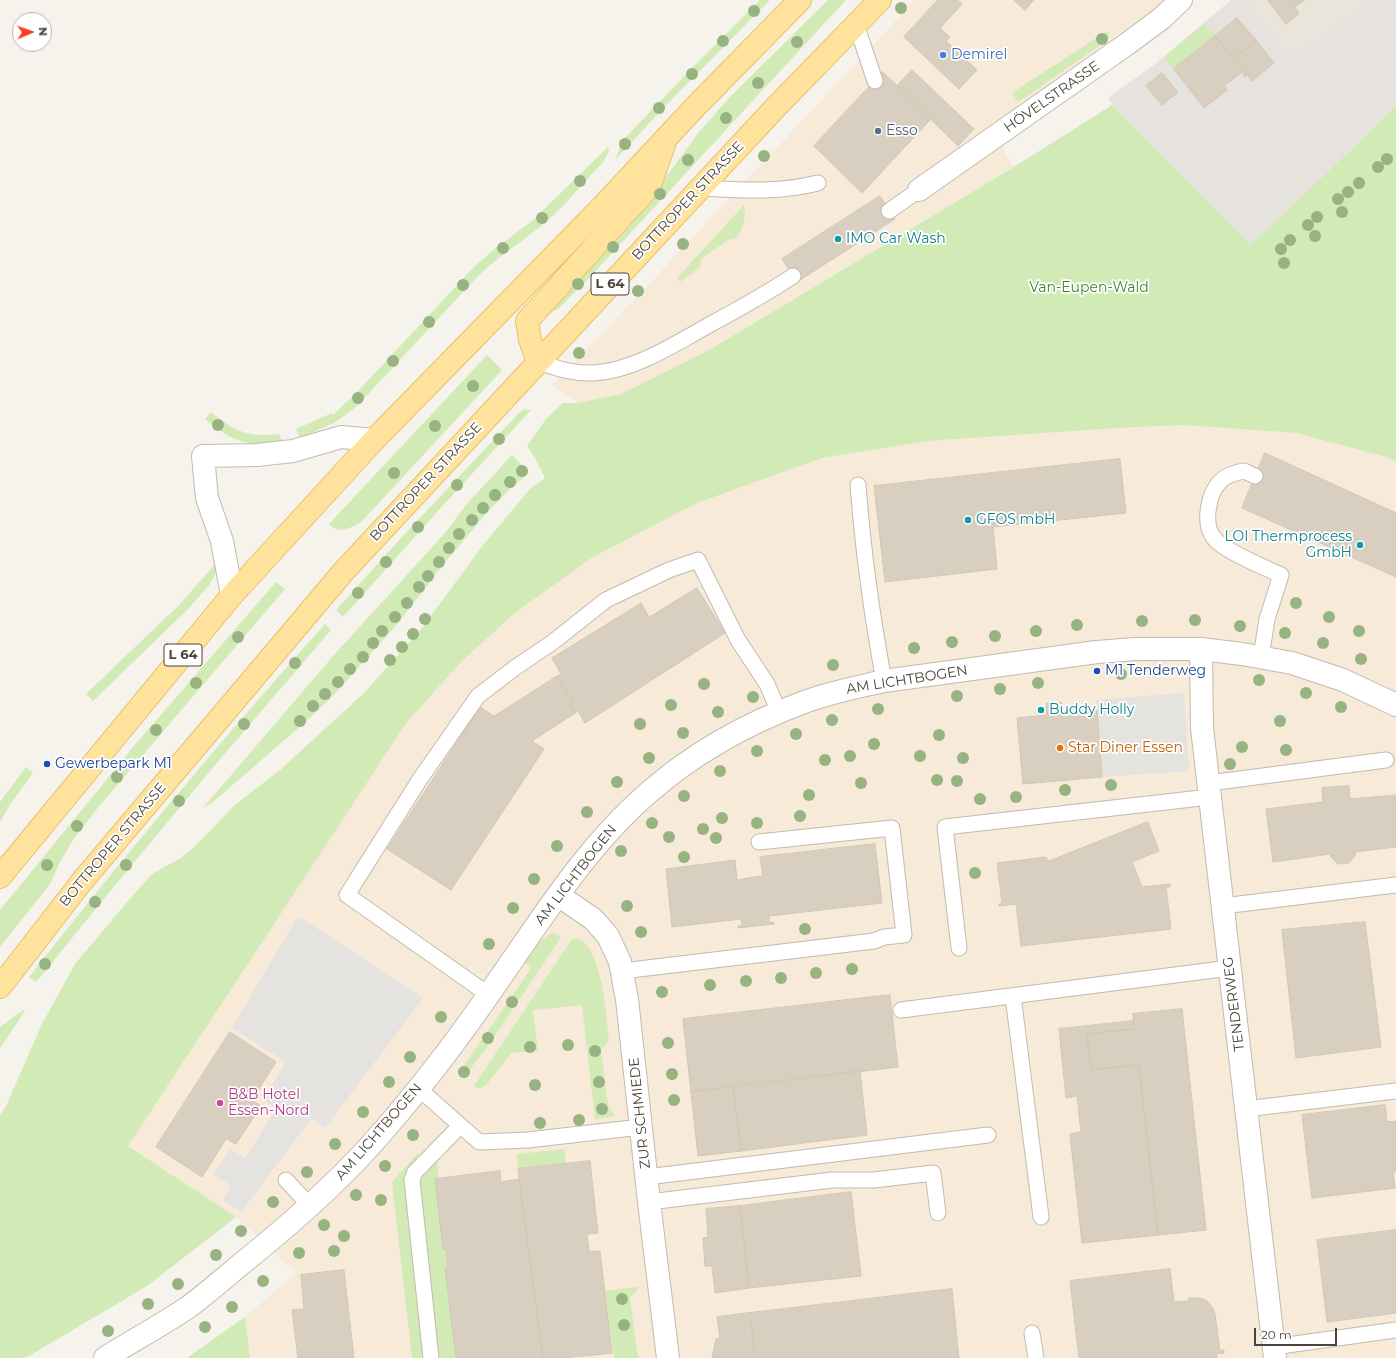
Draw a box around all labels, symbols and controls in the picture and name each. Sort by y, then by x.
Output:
north arrow [12,12,52,52]
text: N [36,27,50,36]
place label: Demirel [951,47,1007,63]
marker: Demirel [938,50,948,60]
street label: HÖVELSTRASSE [1001,58,1103,136]
place label: Esso [886,123,918,139]
marker: Esso [873,126,883,136]
street label: BOTTROPER STRASSE [628,138,748,264]
place label: IMO Car Wash [846,231,946,247]
marker: IMO Car Wash [833,234,843,244]
road number: L 64 [591,273,629,295]
park label: Van-Eupen-Wald [1029,280,1149,296]
street label: BOTTROPER STRASSE [366,419,486,545]
place label: GFOS mbH [976,512,1055,528]
marker: GFOS mbH [963,515,973,525]
place label: LOI Thermprocess GmbH [1224,529,1352,562]
marker: LOI Thermprocess GmbH [1355,540,1365,550]
road number: L 64 [164,644,202,666]
street label: AM LICHTBOGEN [845,662,969,698]
place label: M1 Tenderweg [1105,663,1206,679]
marker: M1 Tenderweg [1092,666,1102,676]
place label: Buddy Holly [1049,702,1134,718]
marker: Buddy Holly [1036,705,1046,715]
place label: Star Diner Essen [1068,740,1183,756]
marker: Star Diner Essen [1055,743,1065,753]
place label: Gewerbepark M1 [55,756,172,772]
marker: Gewerbepark M1 [42,759,52,769]
street label: BOTTROPER STRASSE [56,780,170,910]
street label: AM LICHTBOGEN [532,821,620,929]
street label: TENDERWEG [1220,956,1248,1052]
street label: ZUR SCHMIEDE [626,1057,654,1169]
street label: AM LICHTBOGEN [332,1080,426,1184]
place label: B&B Hotel Essen-Nord [228,1087,309,1120]
marker: B&B Hotel Essen-Nord [215,1098,225,1108]
scale bar [1256,1320,1339,1346]
text: 20 m [1261,1327,1292,1342]

